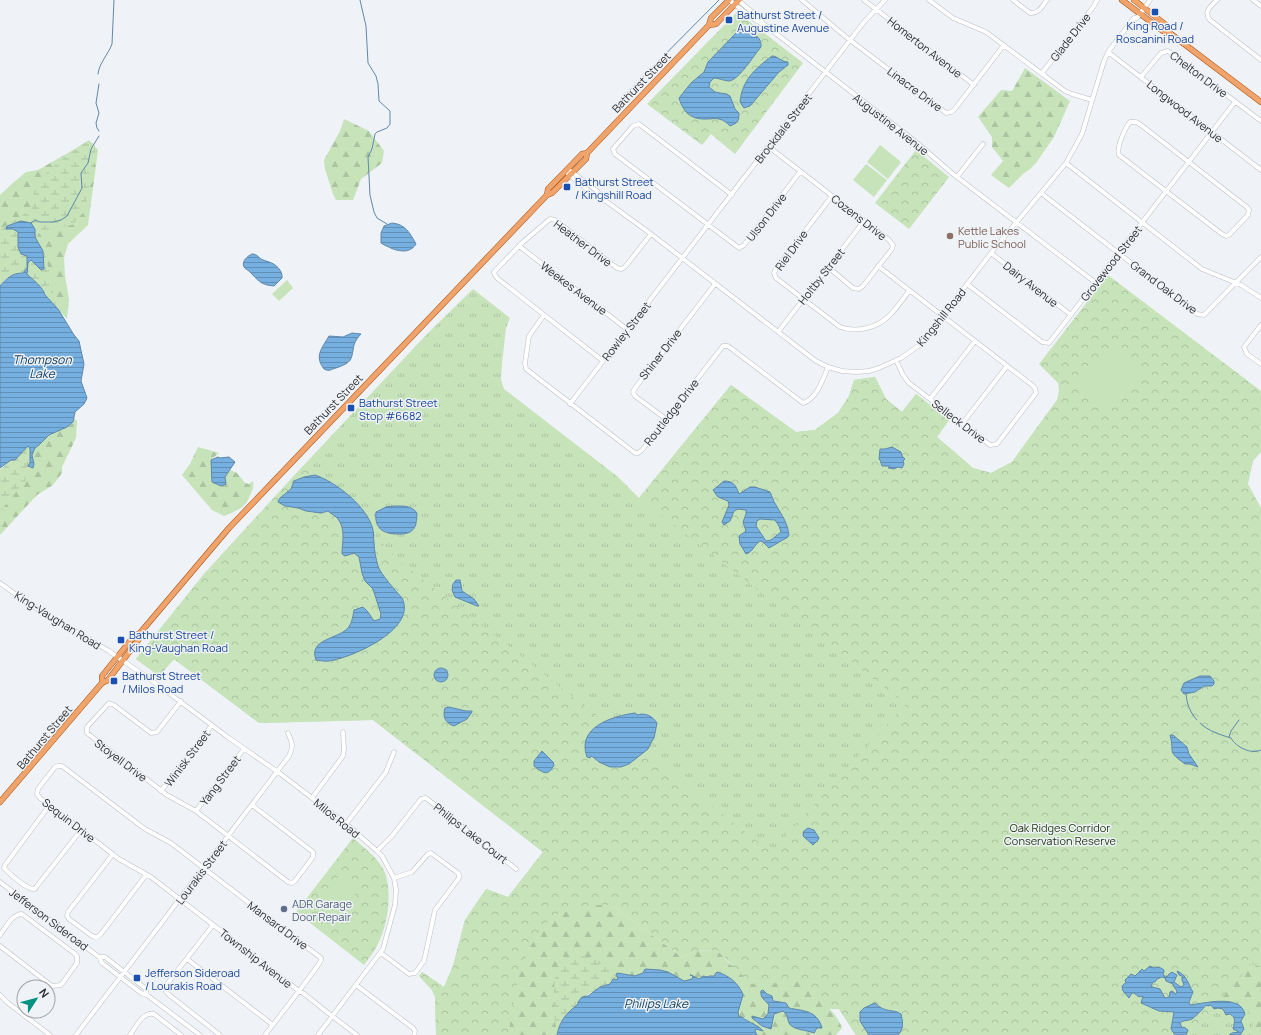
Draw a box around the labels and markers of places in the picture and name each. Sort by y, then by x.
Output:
place label: Bathurst Street / Augustine Avenue [737,7,830,35]
marker: King Road / Roscanini Road [1150,7,1160,17]
marker: Bathurst Street / Augustine Avenue [724,15,734,25]
place label: King Road / Roscanini Road [1116,18,1194,46]
place label: Bathurst Street / Kingshill Road [575,174,654,202]
marker: Bathurst Street / Kingshill Road [562,182,572,192]
place label: Kettle Lakes Public School [958,223,1026,251]
marker: Kettle Lakes Public School [945,231,955,241]
place label: Bathurst Street Stop #6682 [359,395,438,423]
marker: Bathurst Street Stop #6682 [346,403,356,413]
place label: Bathurst Street / King-Vaughan Road [129,627,228,655]
marker: Bathurst Street / King-Vaughan Road [116,635,126,645]
place label: Bathurst Street / Milos Road [122,668,201,696]
marker: Bathurst Street / Milos Road [109,676,119,686]
place label: ADR Garage Door Repair [292,896,353,924]
marker: ADR Garage Door Repair [279,904,289,914]
place label: Jefferson Sideroad / Lourakis Road [145,965,240,993]
marker: Jefferson Sideroad / Lourakis Road [132,973,142,983]

